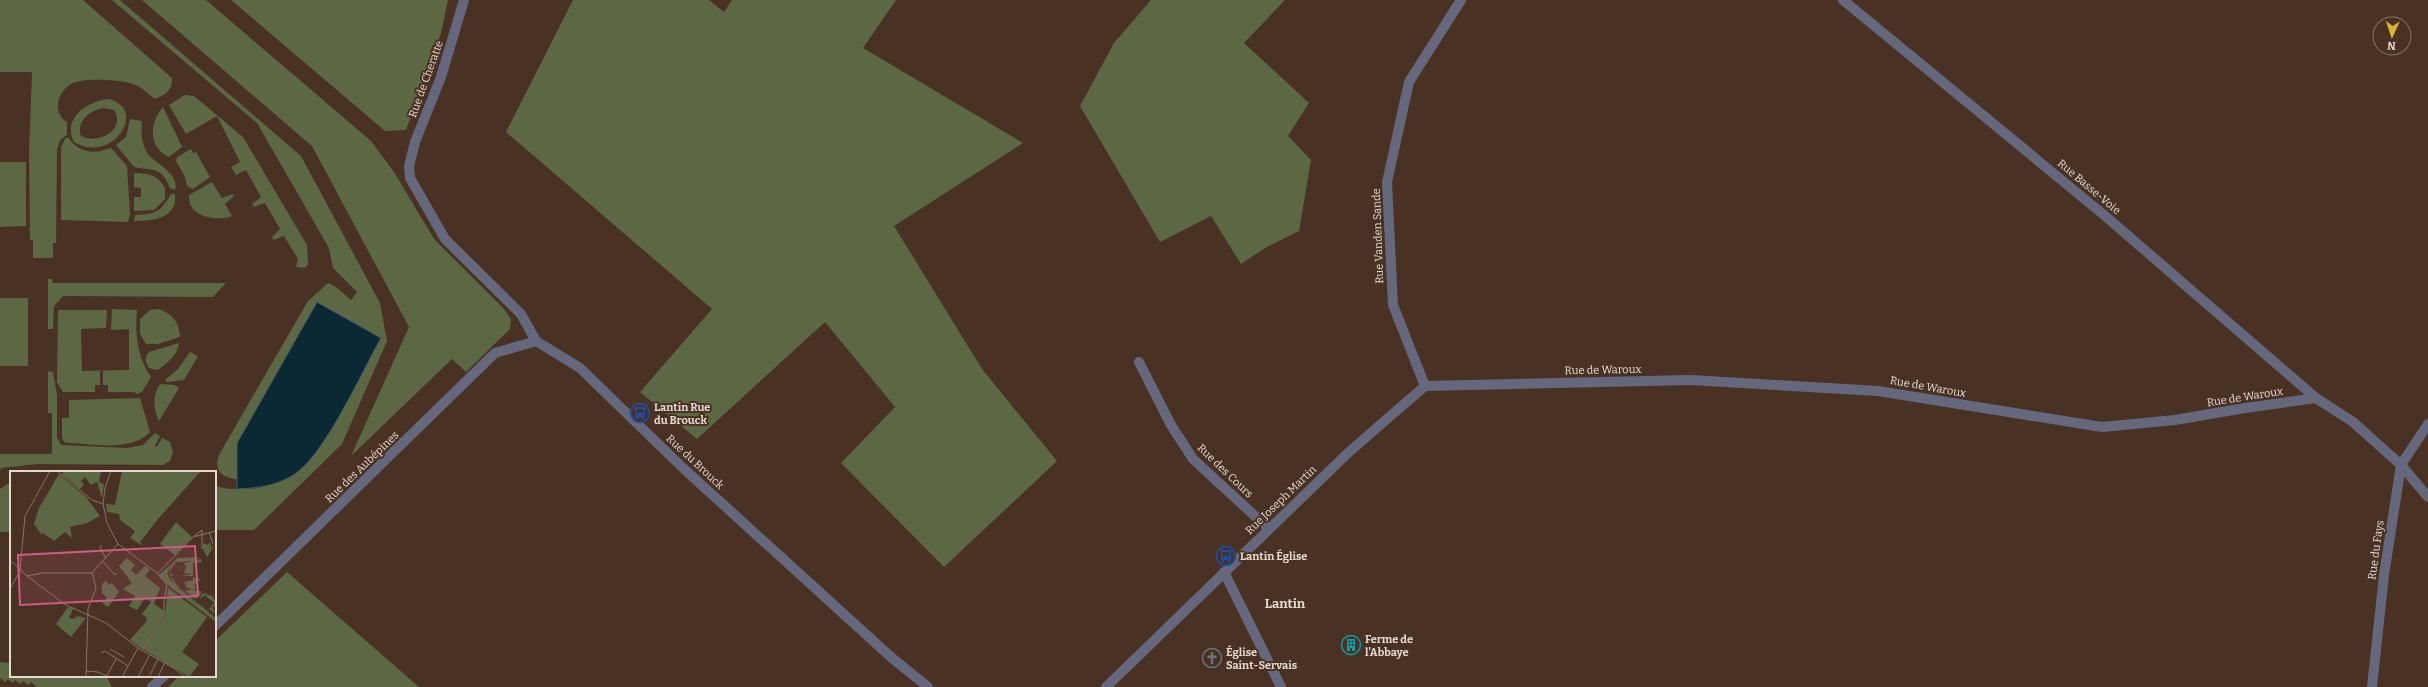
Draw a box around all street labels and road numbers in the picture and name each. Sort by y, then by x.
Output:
street label: Rue de Cheratte [406,39,446,119]
street label: Rue Basse-Voie [2055,157,2123,217]
street label: Rue Vanden Sande [1370,188,1386,284]
street label: Rue de Waroux [1564,363,1642,377]
street label: Rue de Waroux [1889,374,1967,400]
street label: Rue de Waroux [2206,385,2284,409]
street label: Rue des Aubépines [323,429,401,505]
street label: Rue du Brouck [664,432,727,492]
street label: Rue des Cours [1195,441,1255,501]
street label: Rue Joseph Martin [1243,463,1319,537]
street label: Rue du Fays [2365,519,2387,581]

